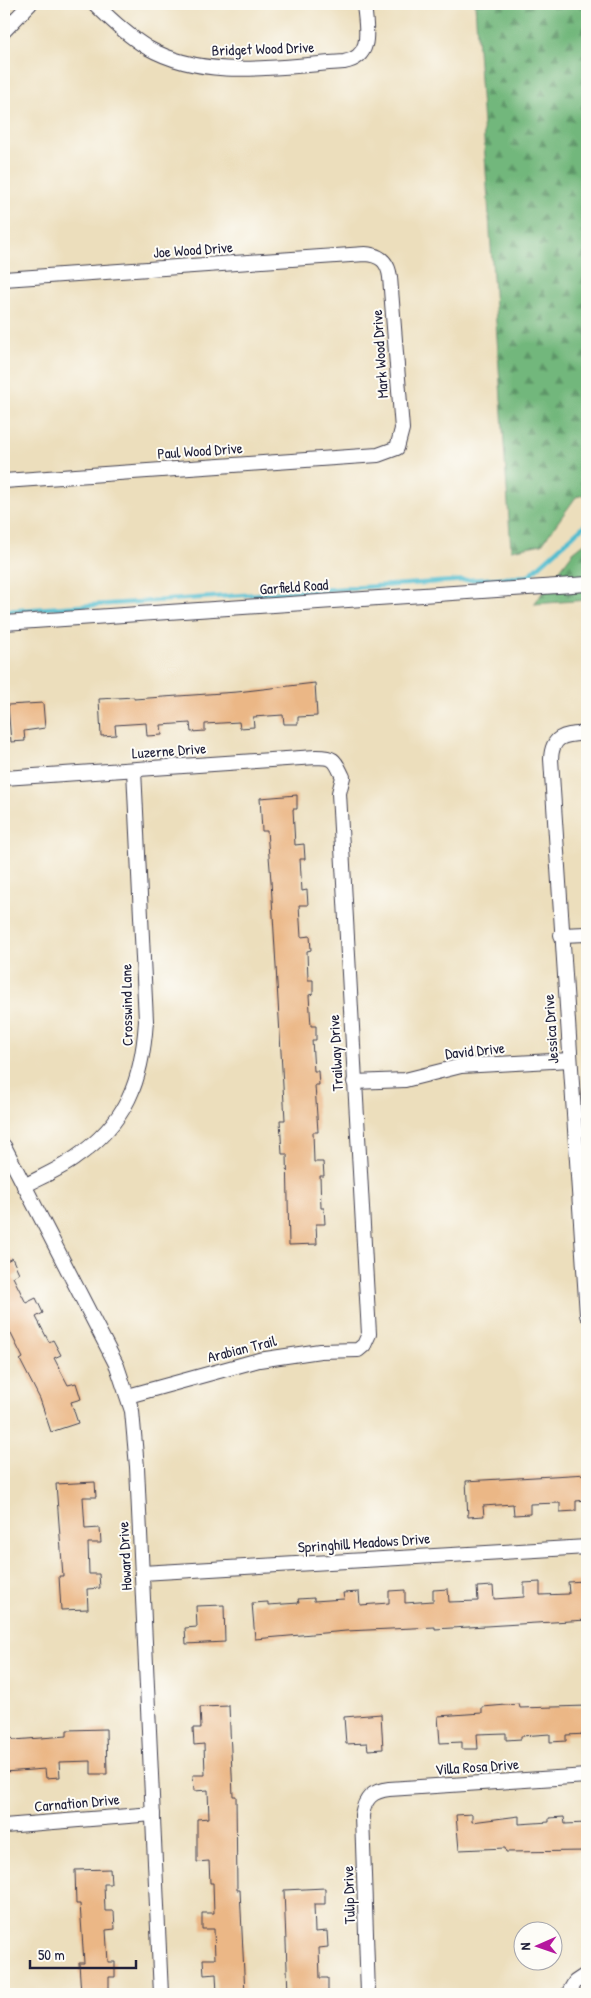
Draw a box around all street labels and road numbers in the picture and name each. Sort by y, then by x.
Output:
street label: Bridget Wood Drive [211,36,315,61]
street label: Joe Wood Drive [152,236,234,263]
street label: Mark Wood Drive [366,309,393,399]
street label: Paul Wood Drive [157,437,243,464]
street label: Garfield Road [259,574,329,599]
street label: Luzerne Drive [131,737,207,764]
street label: Crosswind Lane [115,964,138,1046]
street label: Jessica Drive [538,993,563,1065]
street label: Trailway Drive [323,1014,348,1092]
street label: David Drive [444,1037,506,1064]
street label: Arabian Trail [205,1330,279,1367]
street label: Howard Drive [112,1521,137,1591]
street label: Springhill Meadows Drive [297,1527,431,1558]
street label: Villa Rosa Drive [434,1753,520,1780]
street label: Carnation Drive [33,1788,121,1817]
street label: Tulip Drive [337,1865,360,1925]

